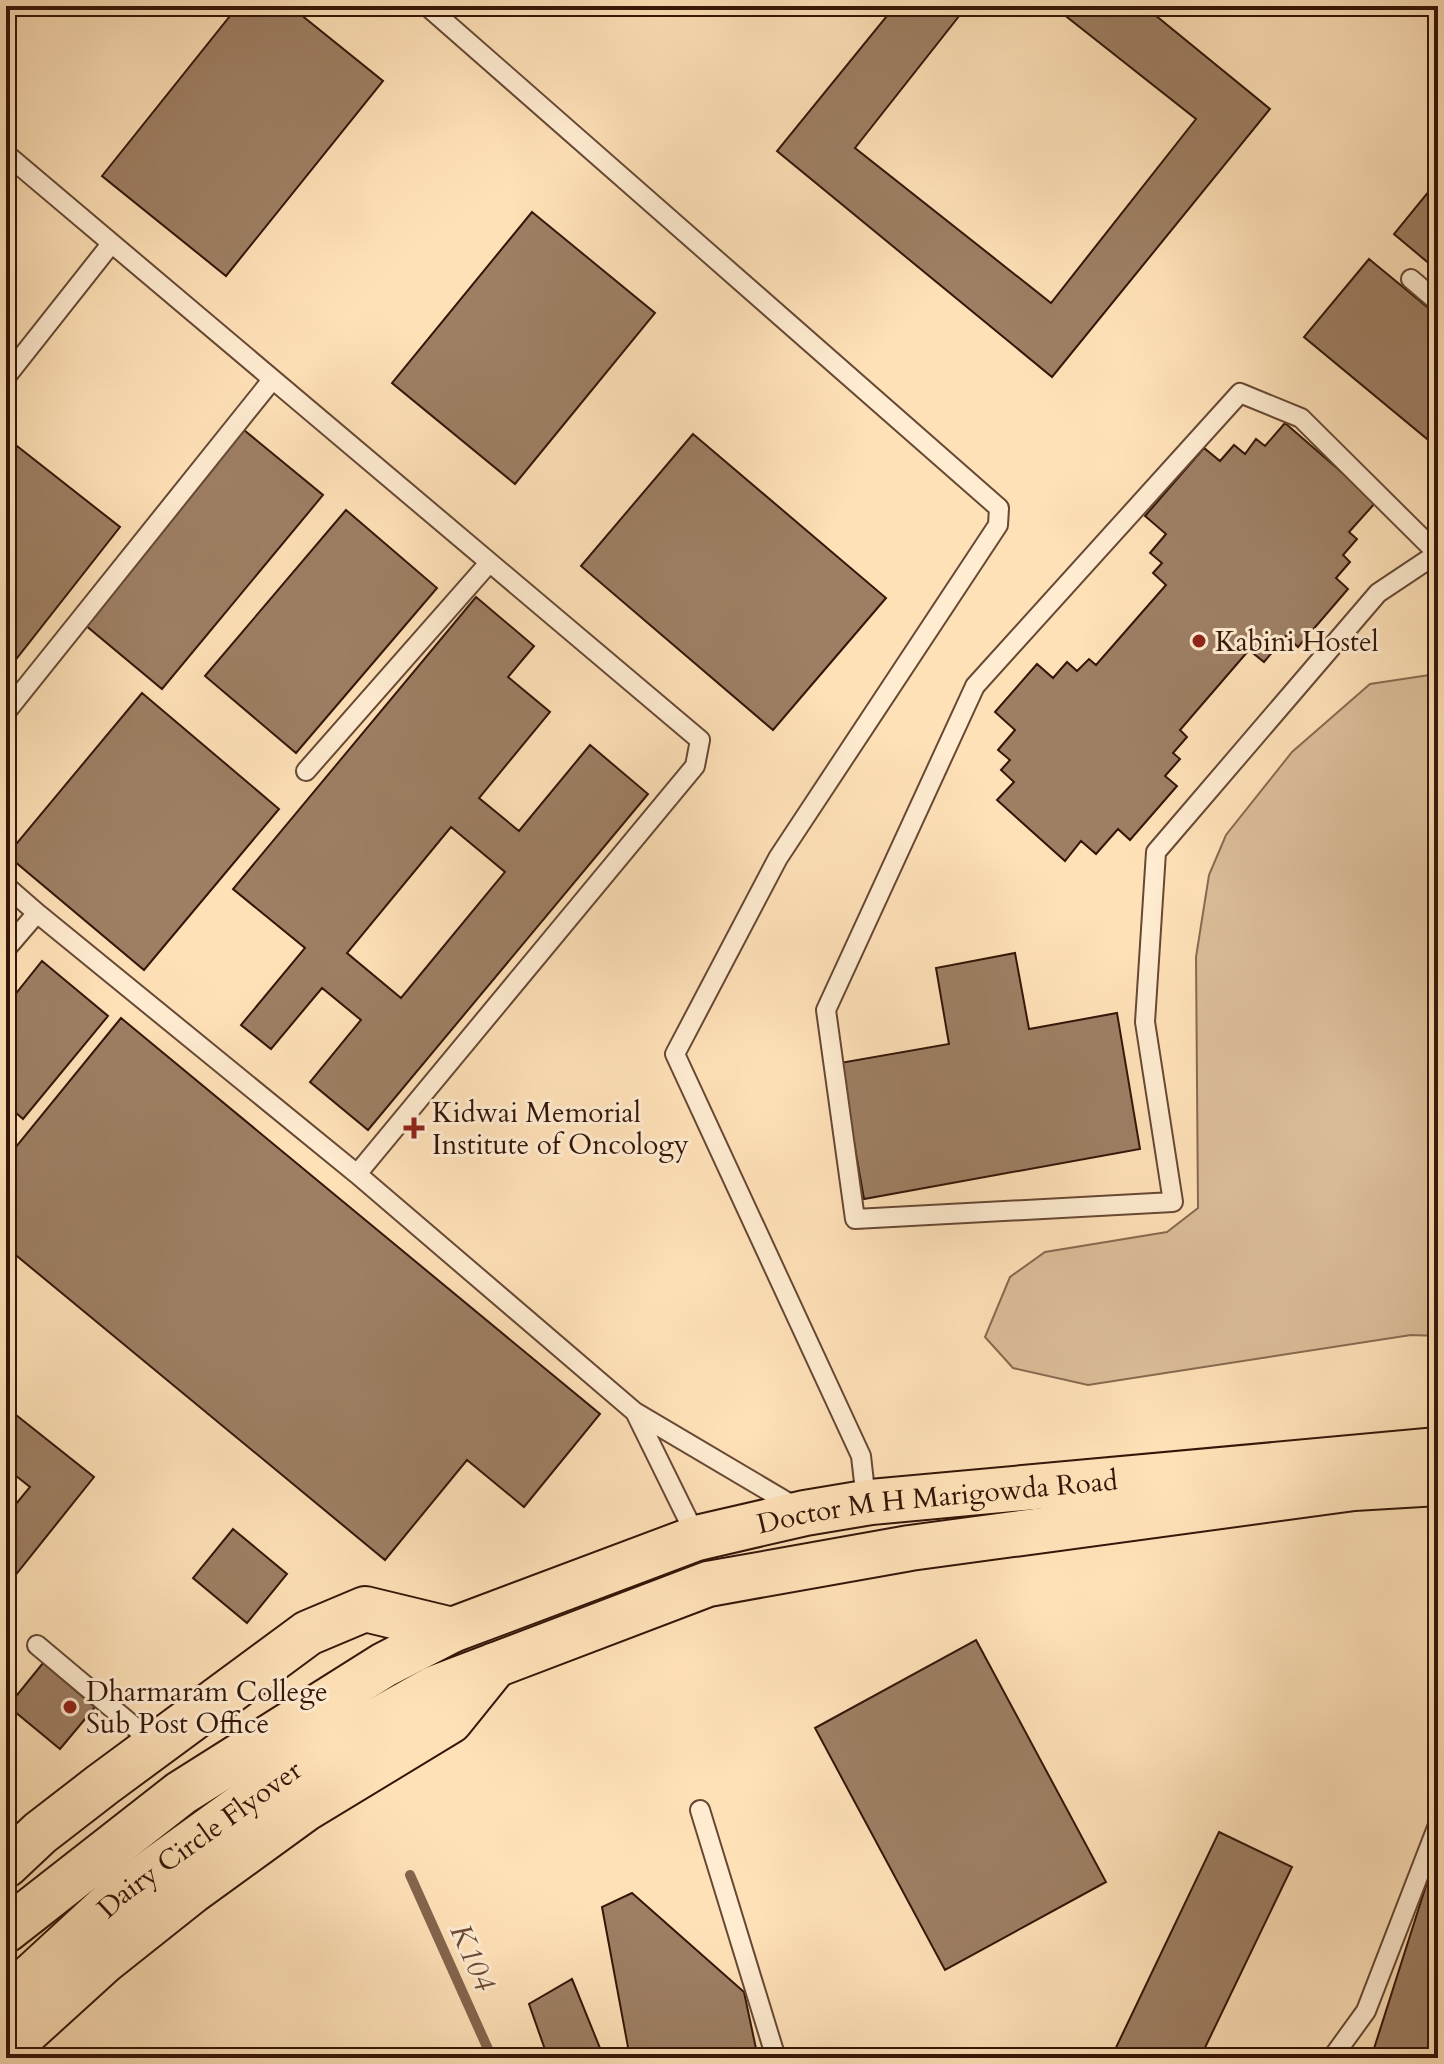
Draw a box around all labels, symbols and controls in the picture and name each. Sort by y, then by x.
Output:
place label: Kabini Hostel [1215,623,1379,661]
marker: Kabini Hostel [1190,632,1208,650]
place label: Kidwai Memorial Institute of Oncology [432,1094,689,1164]
marker: Kidwai Memorial Institute of Oncology [403,1117,425,1139]
street label: Doctor M H Marigowda Road [753,1461,1119,1544]
place label: Dharmaram College Sub Post Office [86,1673,328,1743]
marker: Dharmaram College Sub Post Office [61,1698,79,1716]
street label: Dairy Circle Flyover [89,1751,310,1927]
water label: K104 [440,1917,506,1998]

